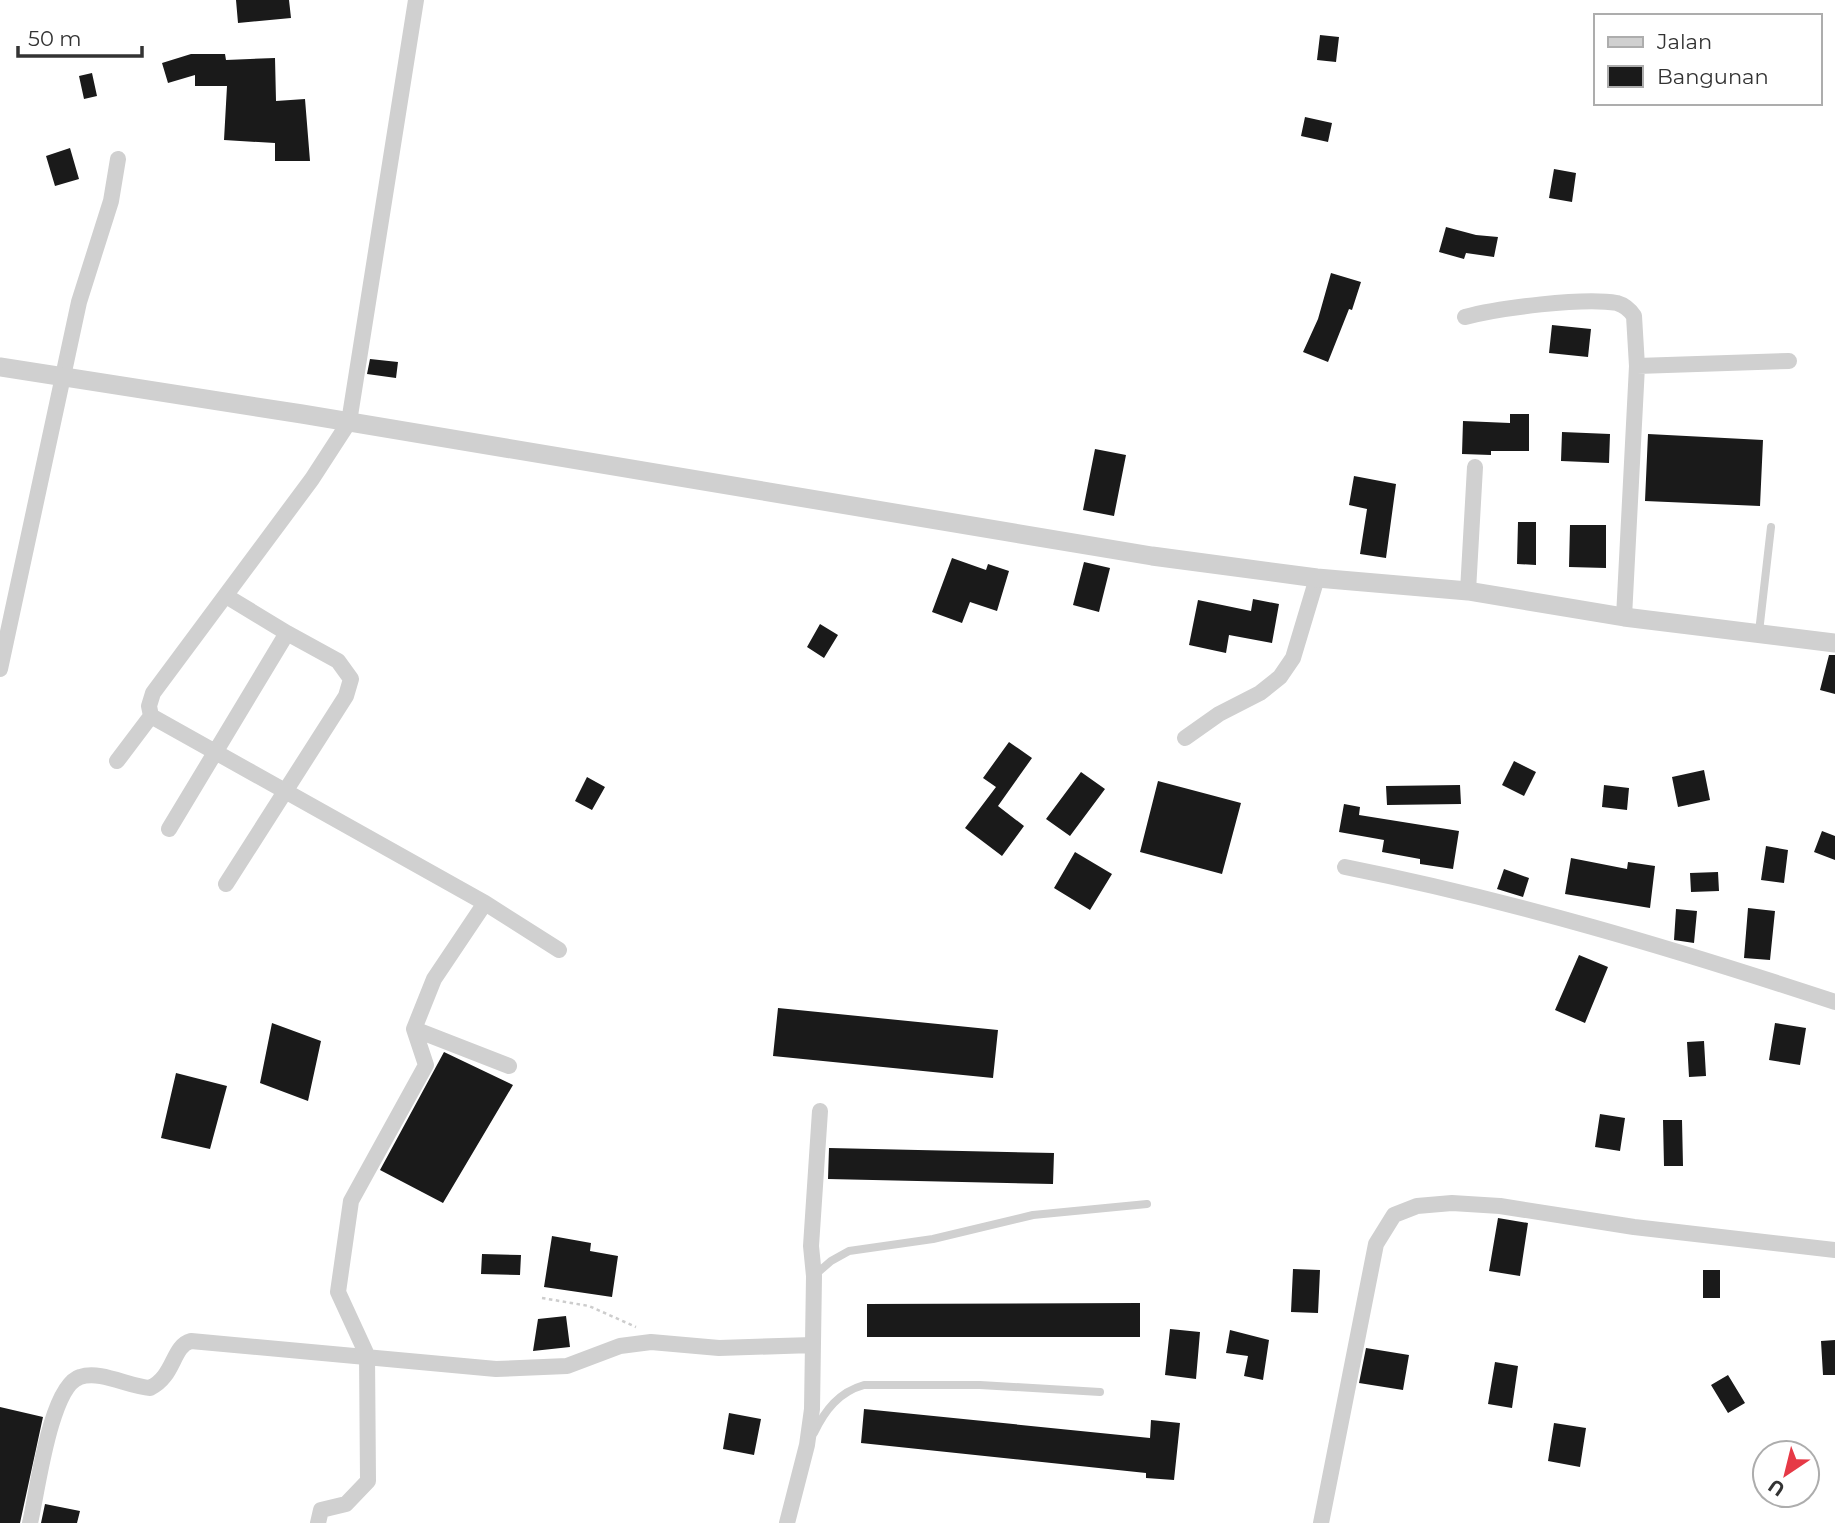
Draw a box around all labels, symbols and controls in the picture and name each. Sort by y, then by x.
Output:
scale bar [18,14,142,58]
legend [1594,14,1821,105]
text: 50 m [28,26,82,51]
text: Jalan [1656,29,1712,54]
text: Bangunan [1657,64,1769,89]
north arrow [1751,1439,1821,1509]
text: U [1764,1474,1789,1501]

